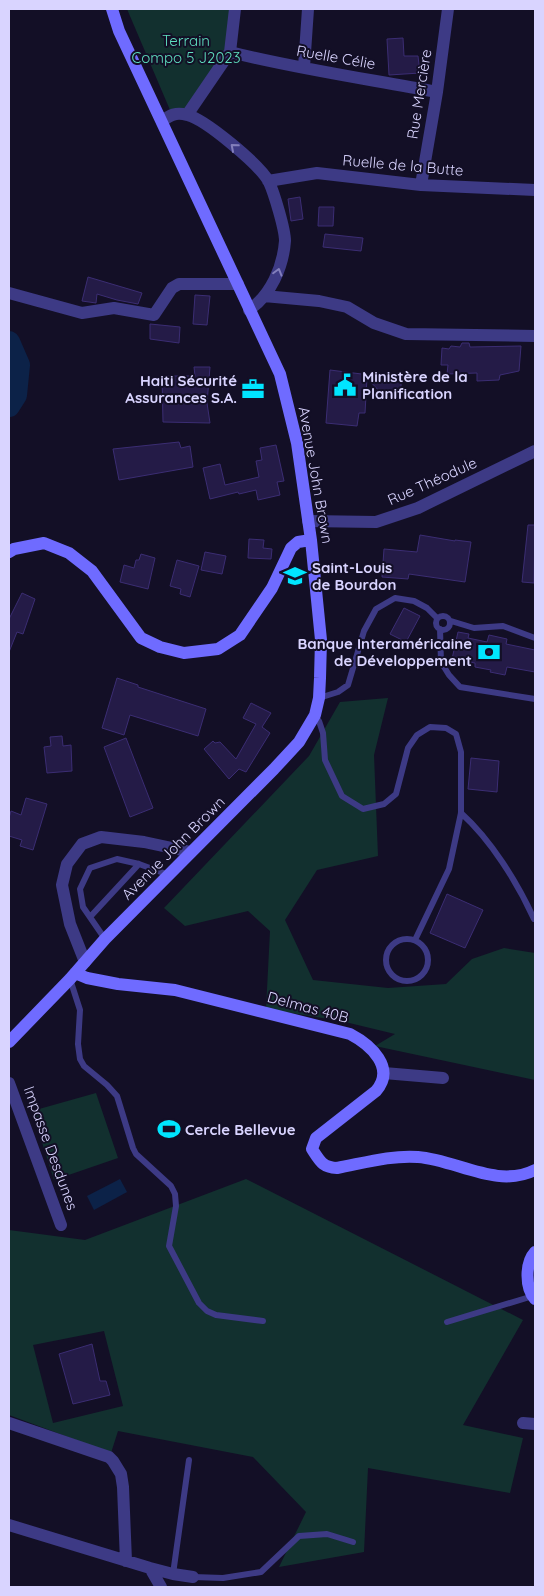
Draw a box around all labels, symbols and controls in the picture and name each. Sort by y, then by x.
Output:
park label: Terrain Compo 5 J2023 [131,31,241,67]
street label: Ruelle Célie [295,41,377,73]
street label: Rue Mercière [403,48,435,140]
one-way arrow [231,144,240,153]
street label: Ruelle de la Butte [342,150,464,180]
one-way arrow [272,268,282,276]
place label: Ministère de la Planification [362,367,468,403]
place label: Haiti Sécurité Assurances S.A. [125,371,237,407]
public building icon: Ministère de la Planification [332,372,358,398]
office icon: Haiti Sécurité Assurances S.A. [240,376,266,402]
street label: Avenue John Brown [295,405,337,545]
street label: Rue Théodule [384,453,480,509]
place label: Saint-Louis de Bourdon [312,558,396,594]
school or university icon: Saint-Louis de Bourdon [282,563,308,589]
place label: Banque Interaméricaine de Développement [298,634,472,670]
bank icon: Banque Interaméricaine de Développement [476,639,502,665]
street label: Avenue John Brown [117,792,229,904]
street label: Delmas 40B [265,987,351,1027]
street label: Impasse Desdunes [20,1083,82,1213]
sports icon: Cercle Bellevue [156,1116,182,1142]
place label: Cercle Bellevue [185,1120,296,1139]

